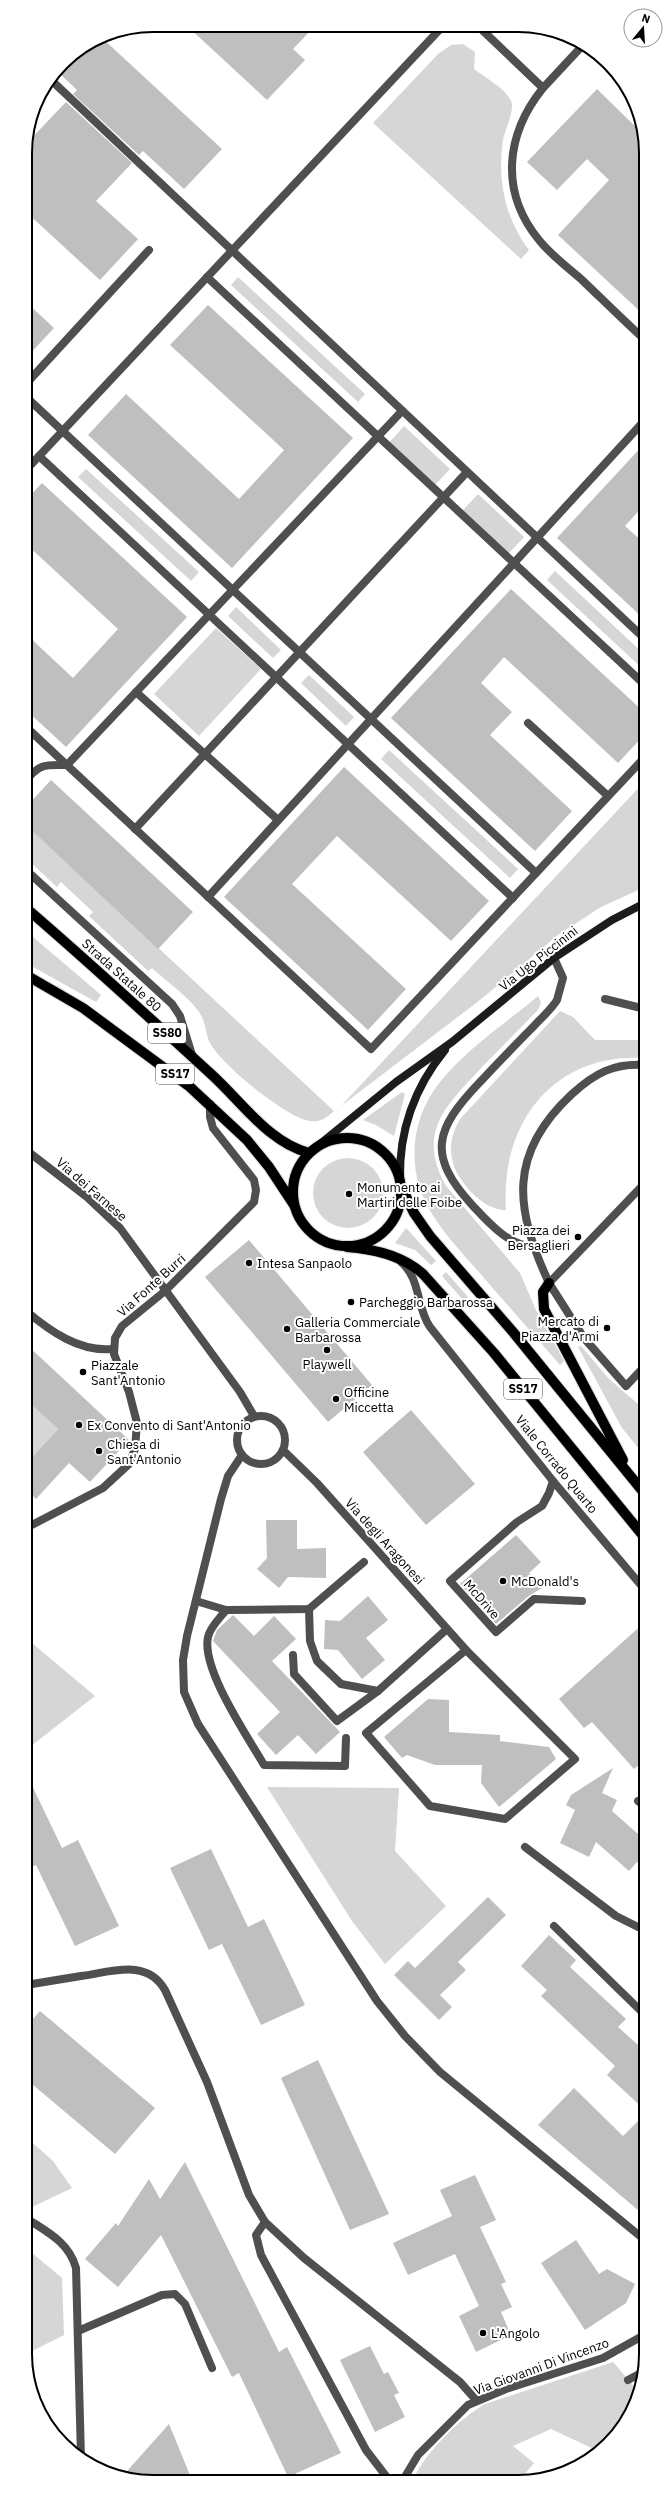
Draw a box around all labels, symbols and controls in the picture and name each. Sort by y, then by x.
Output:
north arrow [623,8,663,48]
text: N [640,11,652,26]
street label: Via Ugo Piccinini [495,922,581,995]
street label: Strada Statale 80 [78,935,165,1016]
road number: SS80 [148,1023,186,1043]
road number: SS17 [156,1064,194,1084]
street label: Via dei Farnese [53,1154,131,1225]
place label: Monumento ai Martiri delle Foibe [357,1179,462,1211]
marker: Monumento ai Martiri delle Foibe [344,1189,354,1199]
place label: Piazza dei Bersaglieri [508,1222,570,1254]
marker: Piazza dei Bersaglieri [573,1232,583,1242]
street label: Via Fonte Burri [114,1250,189,1321]
place label: Intesa Sanpaolo [257,1255,352,1272]
marker: Intesa Sanpaolo [244,1258,254,1268]
place label: Parcheggio Barbarossa [359,1294,493,1311]
marker: Parcheggio Barbarossa [346,1297,356,1307]
place label: Mercato di Piazza d'Armi [521,1313,599,1345]
place label: Galleria Commerciale Barbarossa [295,1314,420,1346]
marker: Mercato di Piazza d'Armi [602,1323,612,1333]
marker: Galleria Commerciale Barbarossa [282,1324,292,1334]
marker: Playwell [322,1345,332,1355]
place label: Playwell [303,1356,352,1373]
place label: Piazzale Sant'Antonio [91,1357,165,1389]
marker: Piazzale Sant'Antonio [78,1367,88,1377]
road number: SS17 [504,1379,542,1399]
place label: Officine Miccetta [344,1384,394,1416]
marker: Officine Miccetta [331,1394,341,1404]
street label: Viale Corrado Quarto [512,1412,602,1517]
place label: Ex Convento di Sant'Antonio [87,1417,251,1434]
marker: Ex Convento di Sant'Antonio [74,1420,84,1430]
place label: Chiesa di Sant'Antonio [107,1436,181,1468]
marker: Chiesa di Sant'Antonio [94,1446,104,1456]
street label: Via degli Aragonesi [341,1495,428,1588]
place label: McDonald's [511,1573,579,1590]
street label: McDrive [460,1576,504,1623]
marker: McDonald's [498,1576,508,1586]
place label: L'Angolo [491,2325,540,2342]
marker: L'Angolo [478,2328,488,2338]
street label: Via Giovanni Di Vincenzo [471,2334,611,2399]

